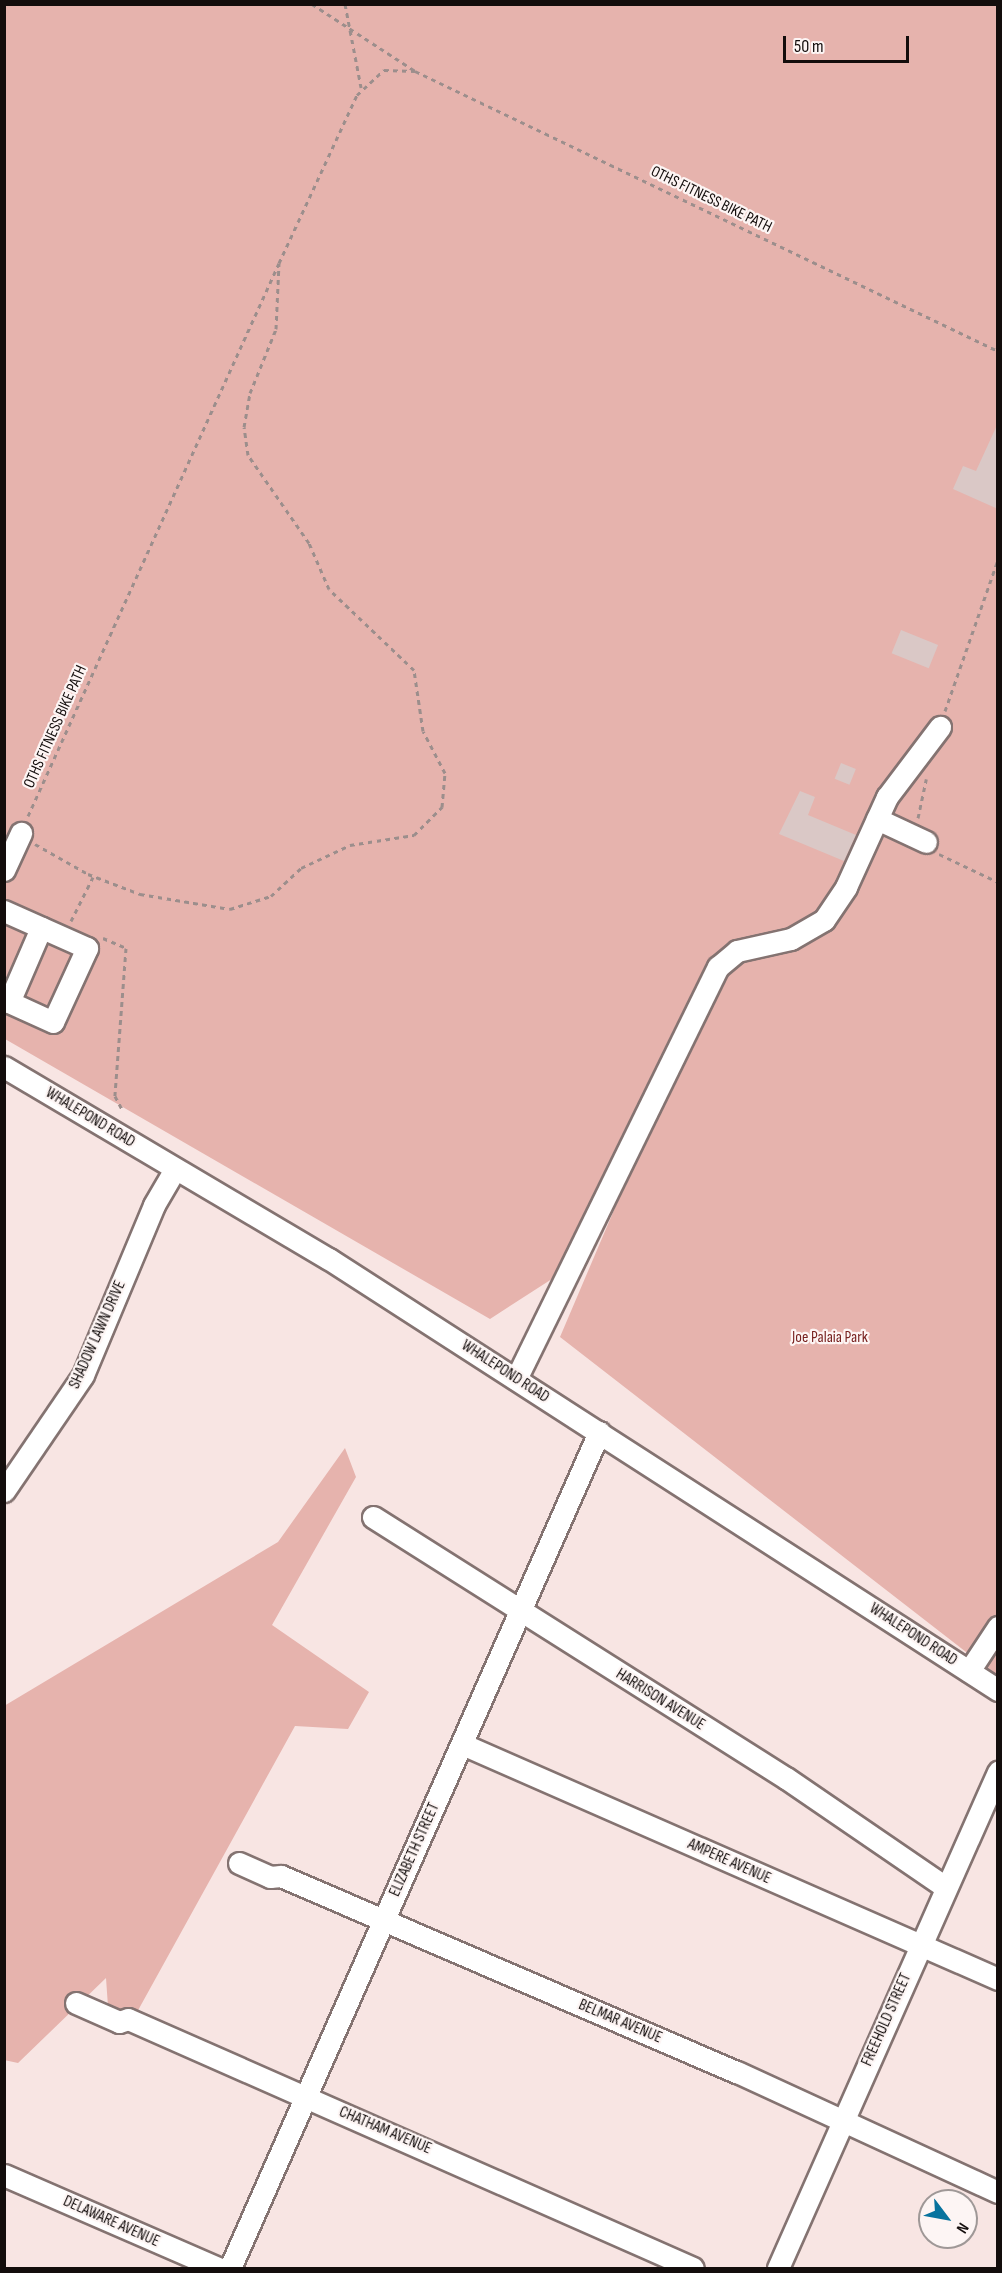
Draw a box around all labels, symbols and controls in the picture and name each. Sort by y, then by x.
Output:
scale bar [786,24,912,62]
text: 50 m [794,36,824,57]
street label: OTHS FITNESS BIKE PATH [647,162,775,238]
street label: OTHS FITNESS BIKE PATH [20,663,92,791]
street label: WHALEPOND ROAD [42,1084,138,1152]
street label: SHADOW LAWN DRIVE [66,1278,130,1392]
park label: Joe Palaia Park [792,1328,868,1348]
street label: WHALEPOND ROAD [457,1336,553,1408]
street label: WHALEPOND ROAD [865,1599,961,1671]
street label: HARRISON AVENUE [612,1665,708,1735]
street label: ELIZABETH STREET [386,1800,444,1900]
street label: AMPERE AVENUE [684,1835,774,1889]
street label: FREEHOLD STREET [858,1971,916,2069]
street label: BELMAR AVENUE [575,1996,665,2048]
street label: CHATHAM AVENUE [336,2103,434,2159]
north arrow [918,2189,978,2249]
street label: DELAWARE AVENUE [60,2192,162,2252]
text: N [952,2219,972,2236]

